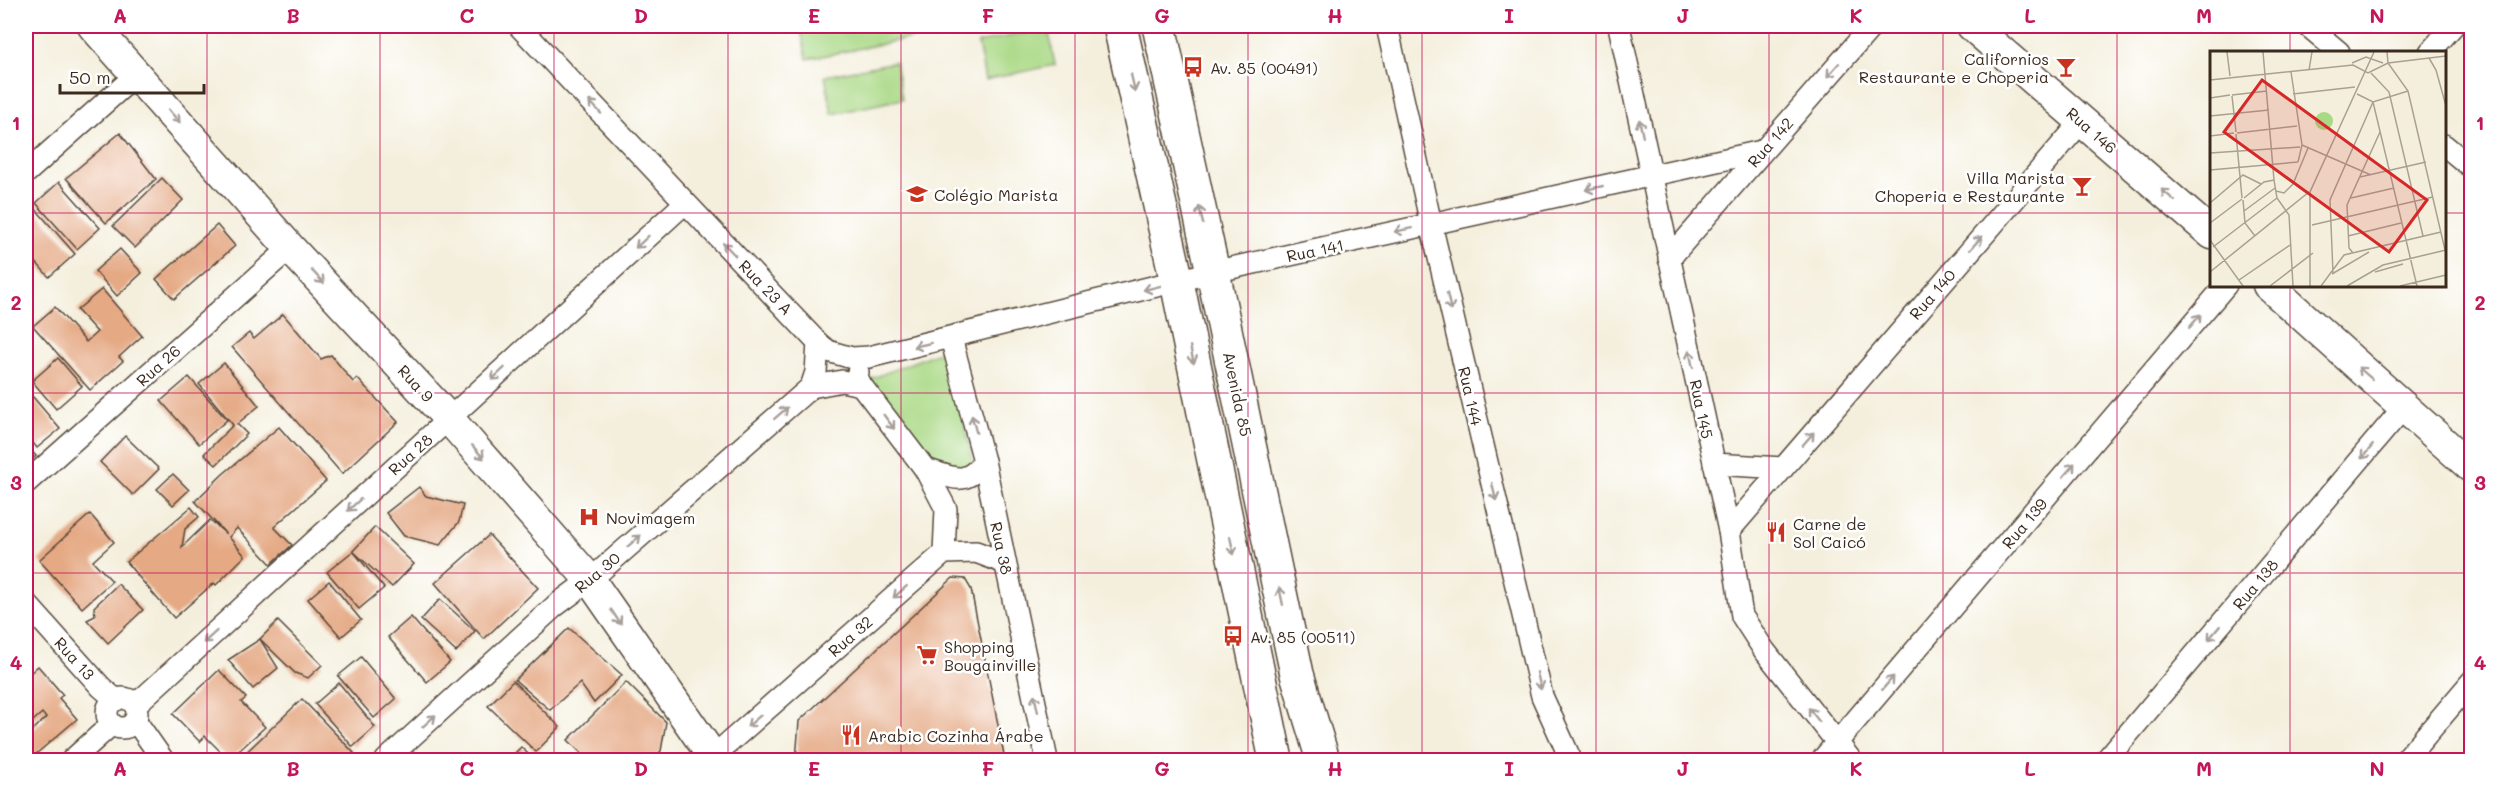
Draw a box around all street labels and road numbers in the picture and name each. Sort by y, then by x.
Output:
street label: Rua 146 [2062,102,2122,158]
street label: Rua 142 [1743,113,1797,171]
street label: Rua 141 [1285,234,1345,266]
street label: Rua 23 A [735,255,797,319]
street label: Rua 140 [1904,264,1960,324]
street label: Rua 26 [131,340,185,390]
street label: Avenida 85 [1219,350,1257,438]
street label: Rua 9 [393,360,439,406]
street label: Rua 144 [1454,364,1488,428]
street label: Rua 145 [1685,377,1719,441]
street label: Rua 28 [383,428,437,479]
street label: Rua 139 [1997,493,2051,553]
street label: Rua 38 [986,520,1018,576]
street label: Rua 30 [570,547,624,597]
street label: Rua 138 [2228,554,2283,614]
street label: Rua 32 [823,611,877,661]
street label: Rua 13 [50,632,100,684]

